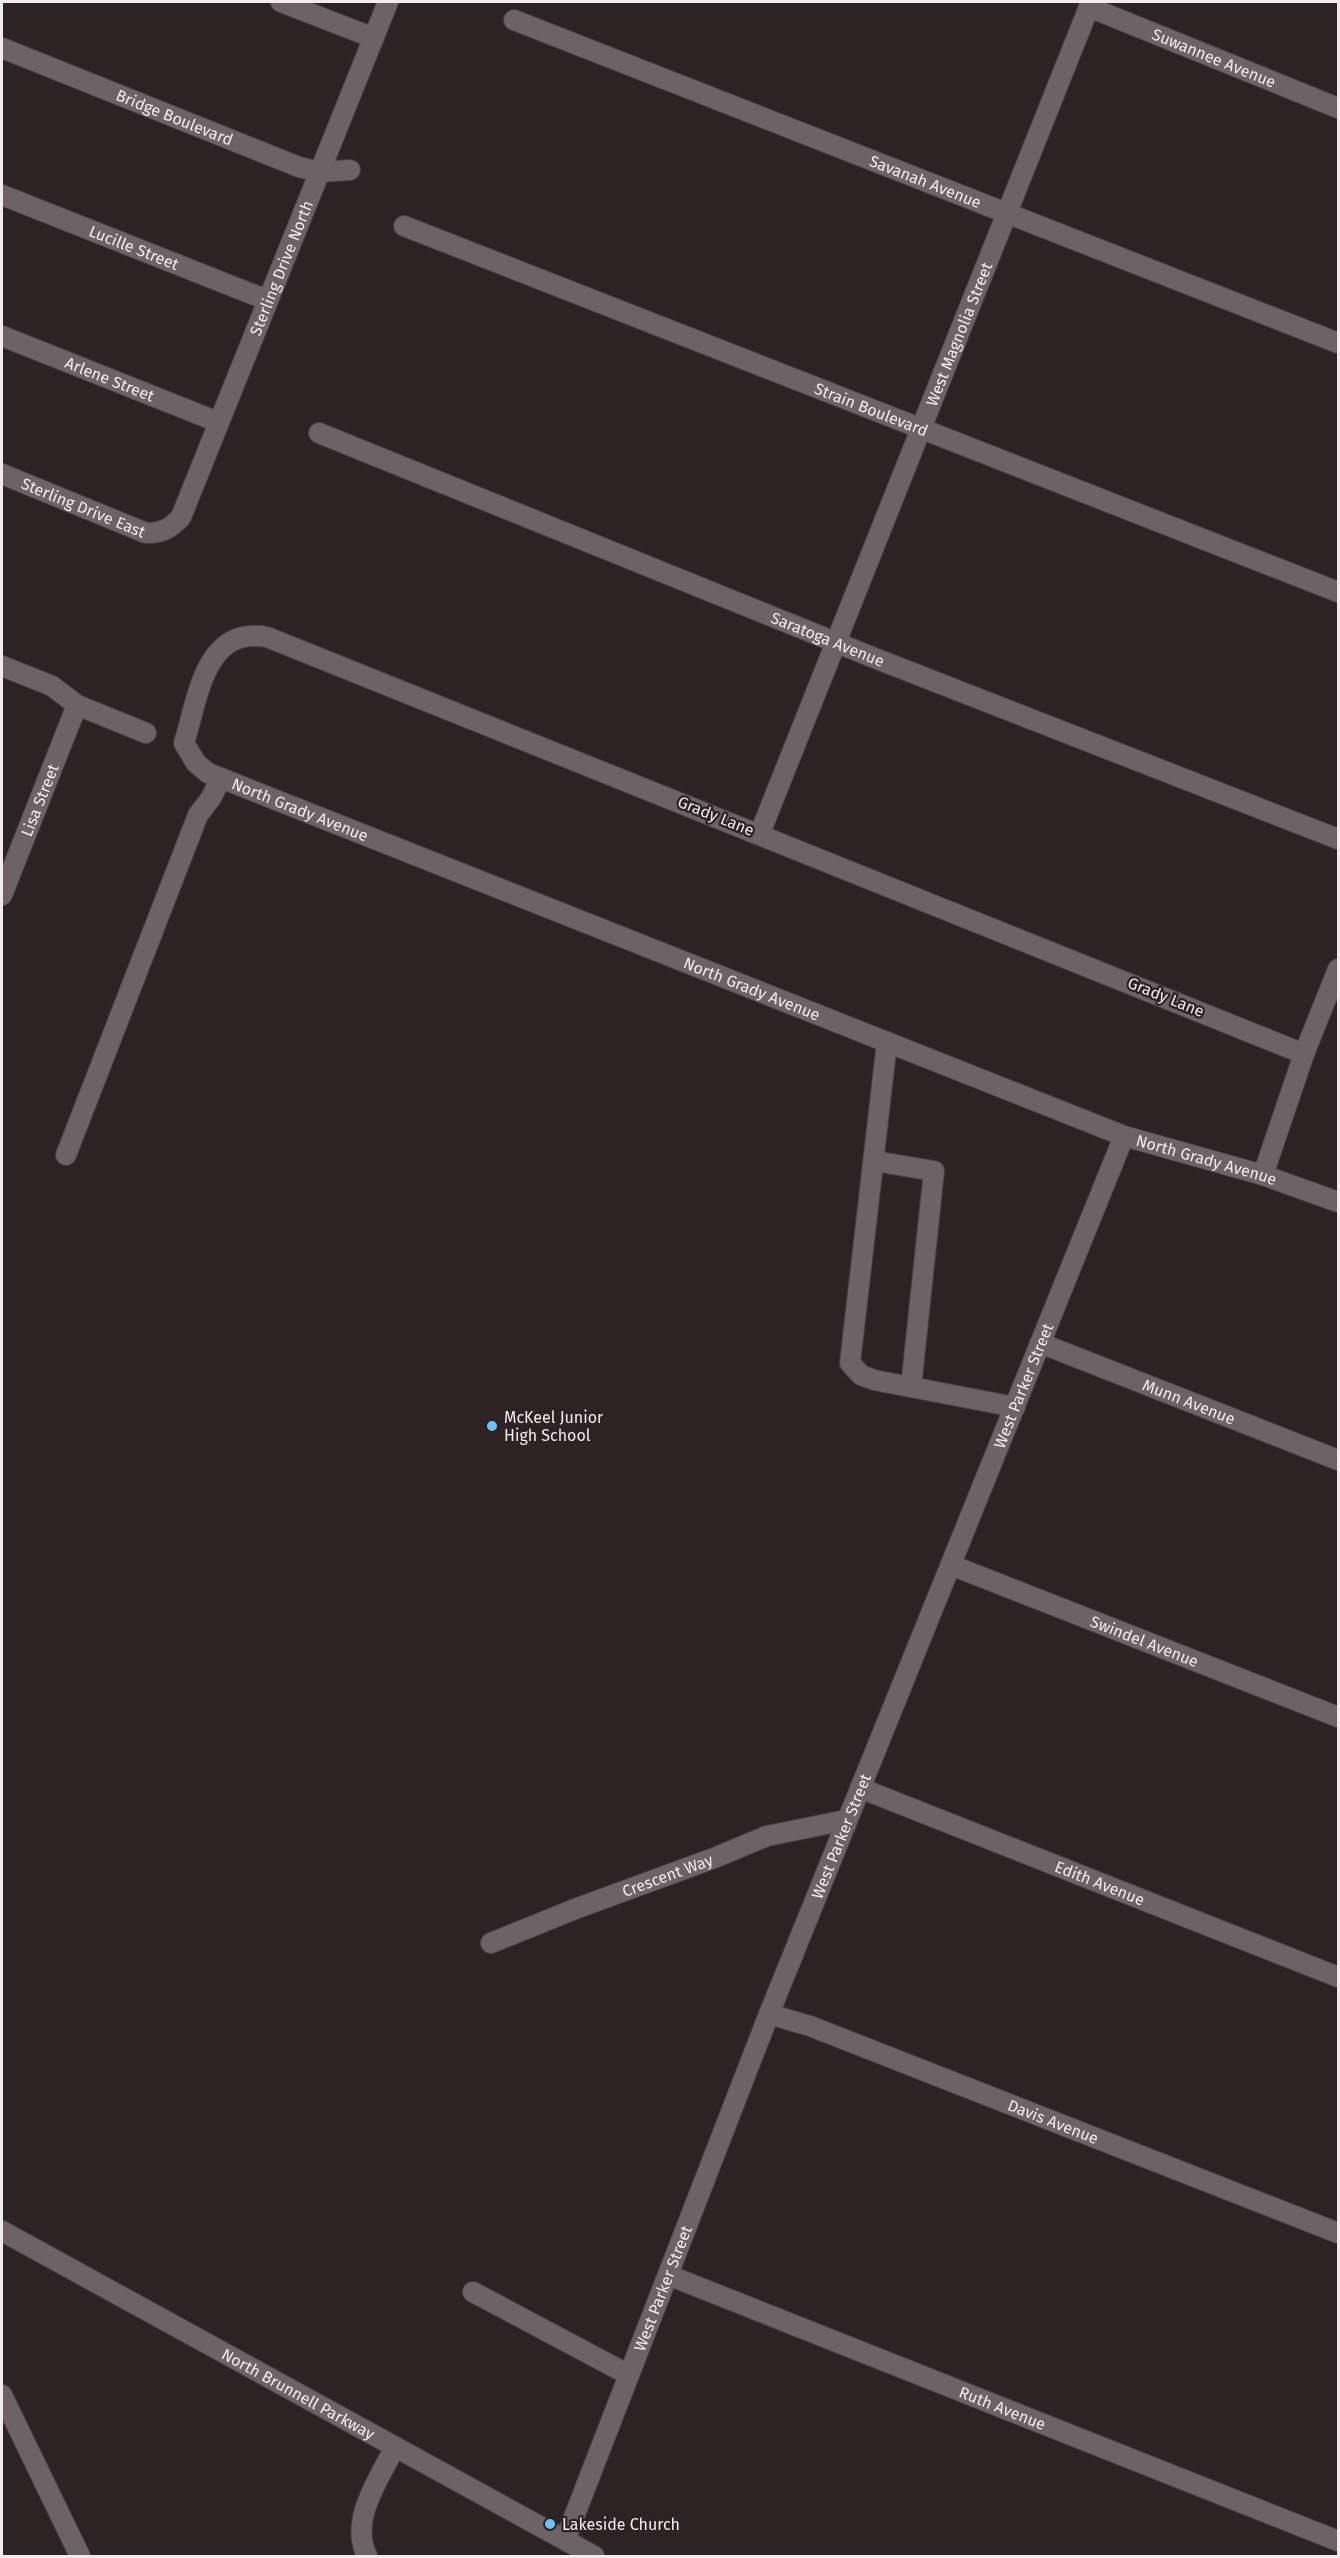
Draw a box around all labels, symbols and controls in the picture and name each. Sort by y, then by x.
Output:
street label: Suwannee Avenue [1150,24,1279,91]
street label: Bridge Boulevard [113,85,236,149]
street label: Savanah Avenue [867,151,984,212]
street label: Sterling Drive North [245,198,317,338]
street label: Lucille Street [86,221,182,274]
street label: West Magnolia Street [922,259,996,409]
street label: Arlene Street [62,353,157,405]
street label: Strain Boulevard [812,378,931,440]
street label: Sterling Drive East [19,473,148,541]
street label: Saratoga Avenue [768,608,887,671]
street label: Lisa Street [17,761,62,839]
street label: North Grady Avenue [229,774,371,845]
street label: Grady Lane [675,792,757,840]
street label: North Grady Avenue [681,953,823,1024]
street label: Grady Lane [1125,973,1207,1021]
street label: North Grady Avenue [1134,1130,1279,1189]
street label: West Parker Street [989,1320,1057,1451]
street label: Munn Avenue [1140,1375,1238,1428]
place label: McKeel Junior High School [504,1408,604,1445]
marker: McKeel Junior High School [485,1419,499,1433]
street label: Swindel Avenue [1088,1611,1201,1671]
street label: West Parker Street [807,1771,875,1902]
street label: Crescent Way [619,1850,715,1900]
street label: Edith Avenue [1052,1857,1148,1909]
street label: Davis Avenue [1005,2095,1101,2148]
street label: West Parker Street [630,2222,696,2354]
street label: North Brunnell Parkway [219,2344,378,2443]
street label: Ruth Avenue [957,2382,1049,2434]
place label: Lakeside Church [562,2515,680,2534]
marker: Lakeside Church [543,2517,557,2531]

